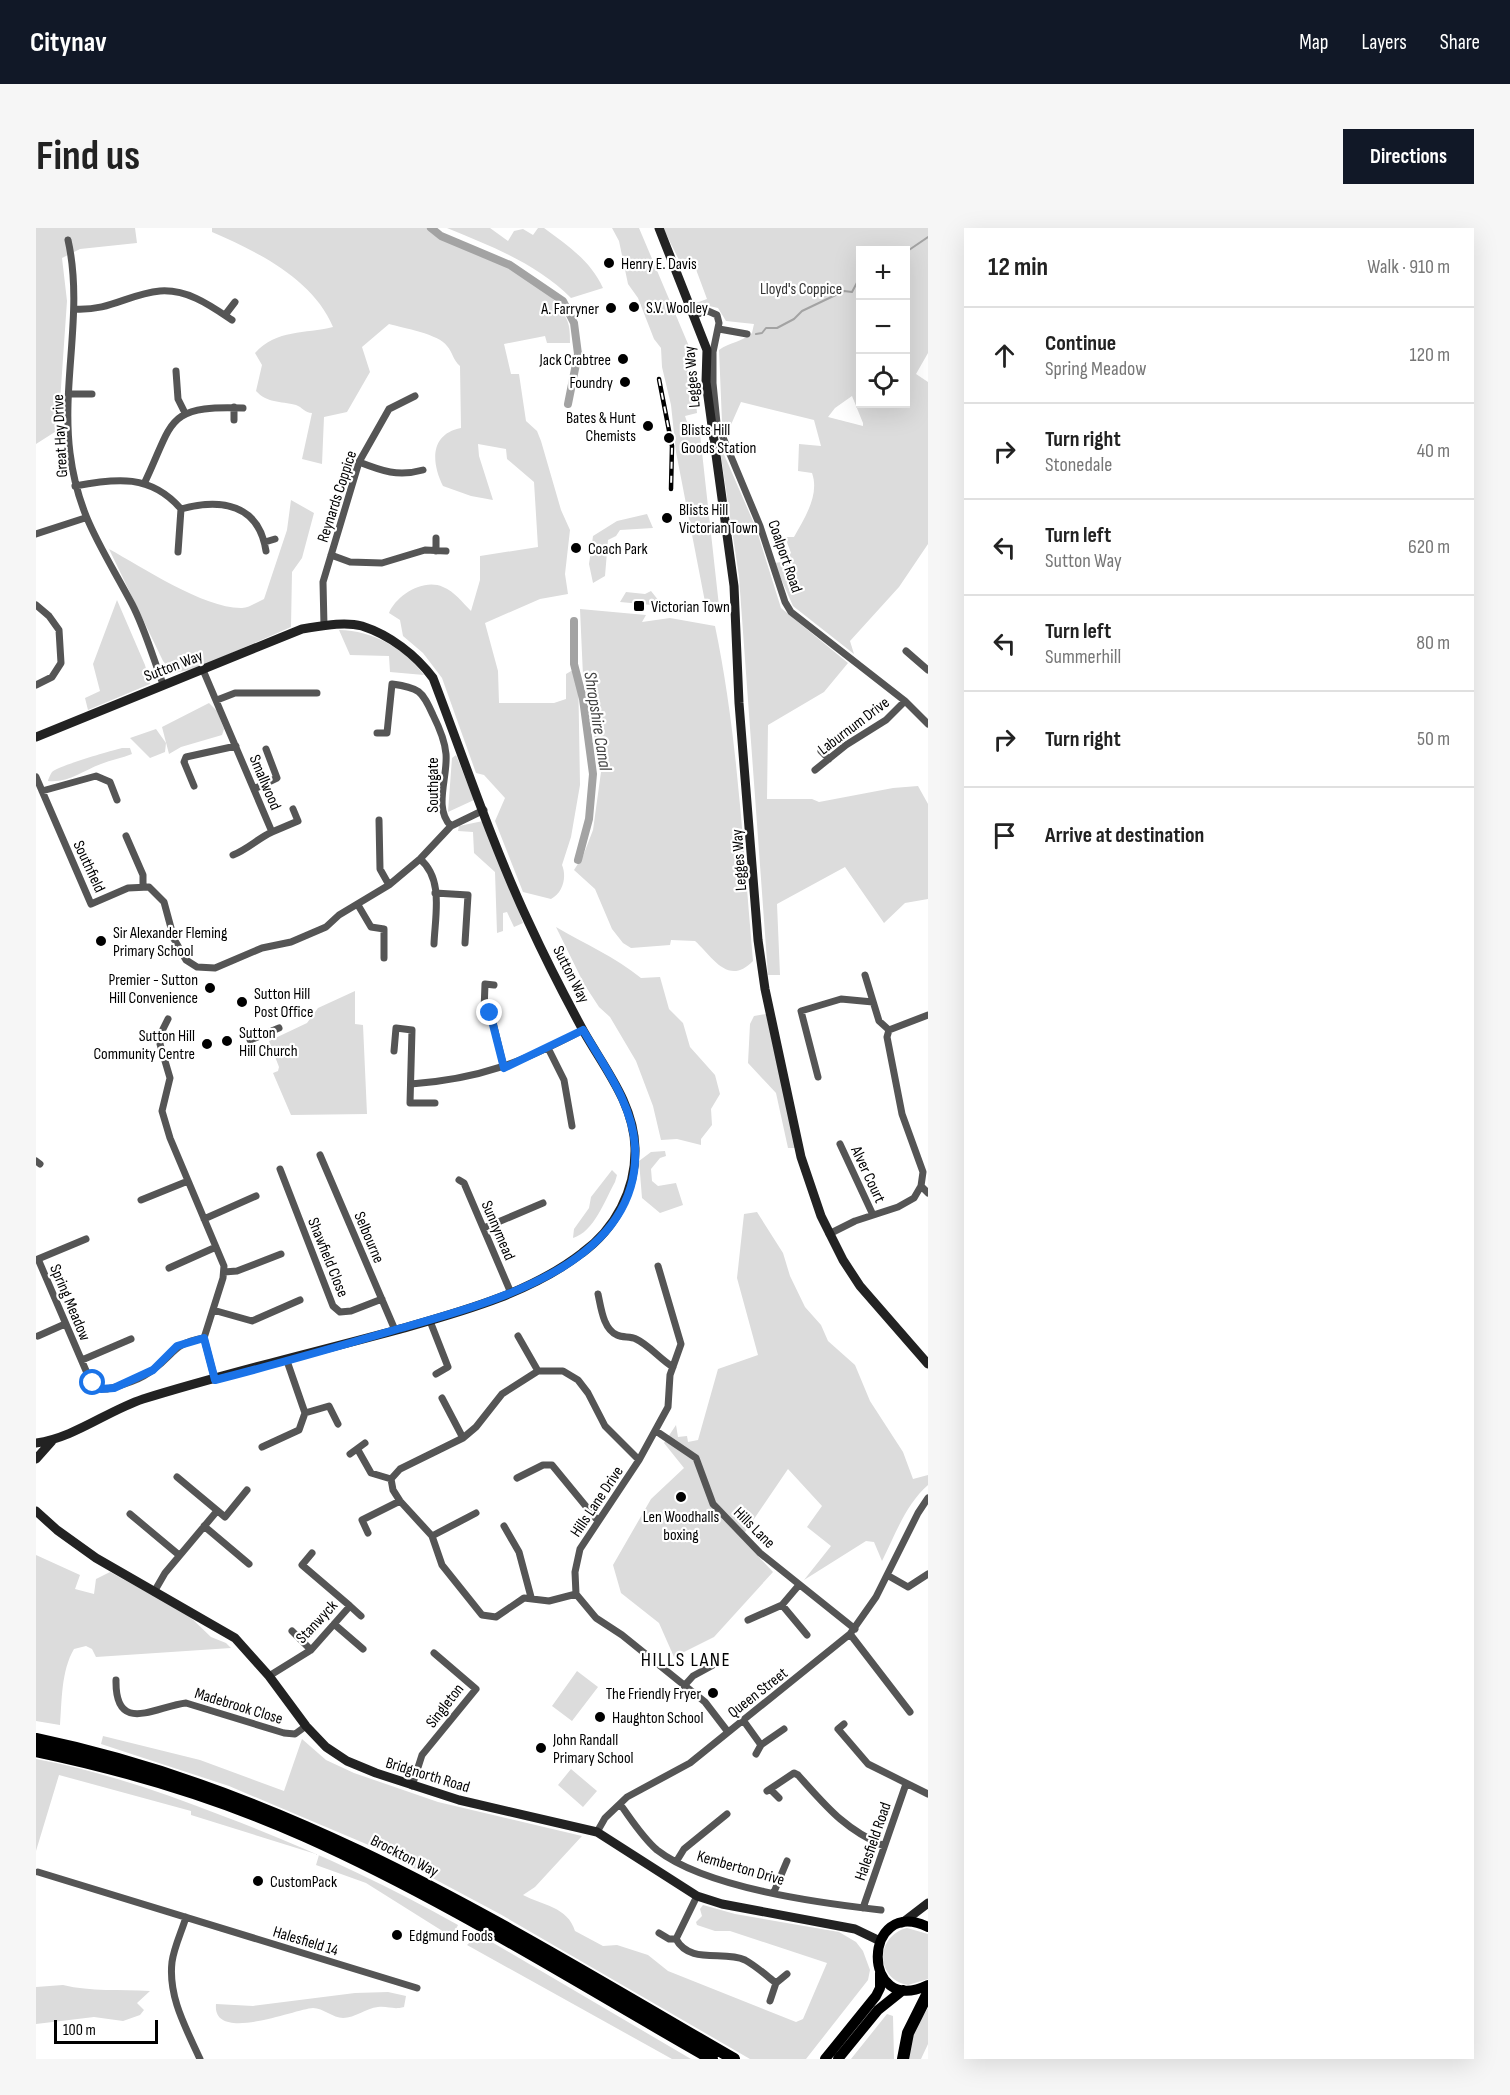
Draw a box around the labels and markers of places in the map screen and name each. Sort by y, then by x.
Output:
place label: Henry E. Davis [621,255,697,274]
marker: Henry E. Davis [602,256,616,270]
place label: S.V. Woolley [646,299,708,318]
place label: A. Farryner [540,300,599,319]
marker: S.V. Woolley [627,300,641,314]
marker: A. Farryner [604,301,618,315]
place label: Jack Crabtree [539,351,611,370]
marker: Jack Crabtree [616,352,630,366]
place label: Foundry [569,374,613,393]
marker: Foundry [618,375,632,389]
place label: Bates & Hunt Chemists [566,409,636,446]
marker: Bates & Hunt Chemists [641,419,655,433]
place label: Blists Hill Goods Station [681,421,756,458]
marker: Blists Hill Goods Station [662,431,676,445]
place label: Blists Hill Victorian Town [679,501,758,538]
marker: Blists Hill Victorian Town [660,511,674,525]
place label: Coach Park [588,540,648,559]
marker: Coach Park [569,541,583,555]
place label: Victorian Town [651,598,730,617]
marker: Victorian Town [632,599,646,613]
place label: Sir Alexander Fleming Primary School [113,924,227,961]
marker: Sir Alexander Fleming Primary School [94,934,108,948]
place label: Premier - Sutton Hill Convenience [109,971,198,1008]
marker: Premier - Sutton Hill Convenience [203,981,217,995]
place label: Sutton Hill Post Office [254,985,313,1022]
marker: Sutton Hill Post Office [235,995,249,1009]
place label: Sutton Hill Church [239,1024,297,1061]
place label: Sutton Hill Community Centre [93,1027,195,1064]
marker: Sutton Hill Church [220,1034,234,1048]
marker: Sutton Hill Community Centre [200,1037,214,1051]
marker: Len Woodhalls boxing [674,1490,688,1504]
place label: Len Woodhalls boxing [643,1508,719,1545]
place label: The Friendly Fryer [606,1685,701,1704]
marker: The Friendly Fryer [706,1686,720,1700]
place label: Haughton School [612,1709,703,1728]
marker: Haughton School [593,1710,607,1724]
place label: John Randall Primary School [552,1731,634,1768]
marker: John Randall Primary School [534,1741,548,1755]
place label: CustomPack [270,1873,337,1892]
marker: CustomPack [251,1874,265,1888]
place label: Edgmund Foods [409,1927,493,1946]
marker: Edgmund Foods [390,1928,404,1942]

